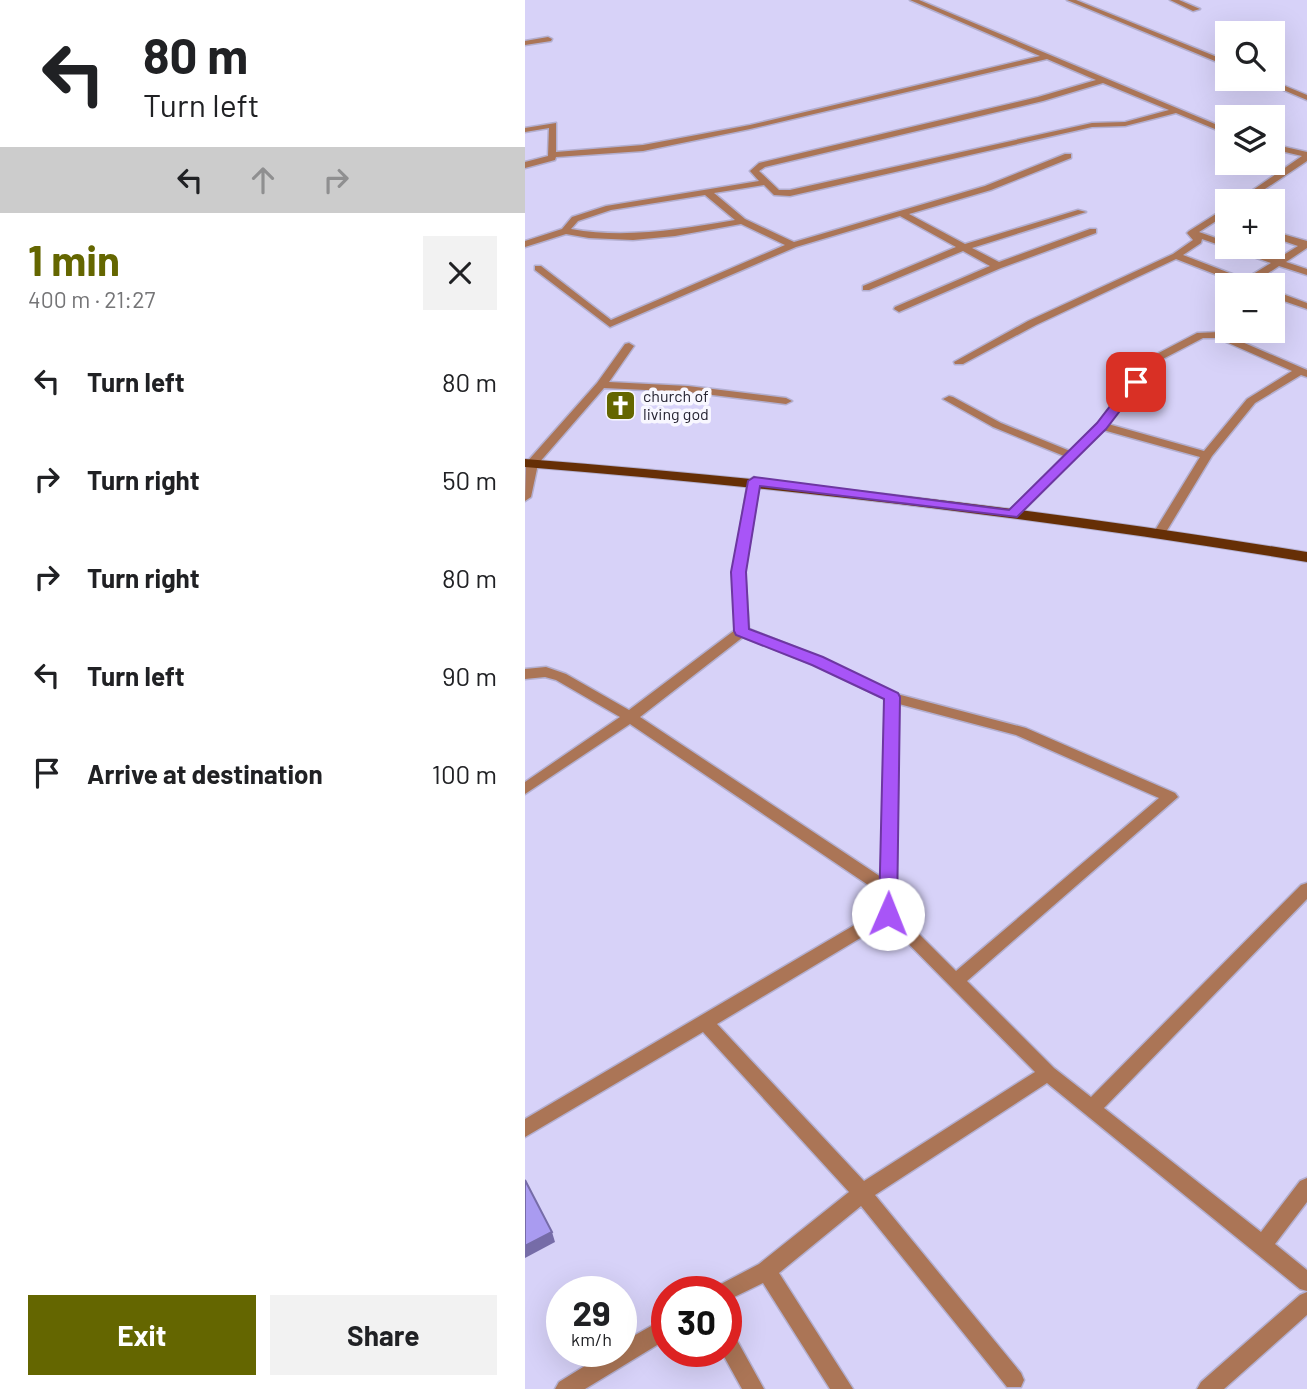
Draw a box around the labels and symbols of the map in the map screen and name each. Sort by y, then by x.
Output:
pin [1106,352,1166,412]
place label: church of living god [643,386,709,423]
church icon: church of living god [603,388,637,422]
position arrow [851,877,925,951]
speed limit sign: 30 [651,1276,742,1367]

